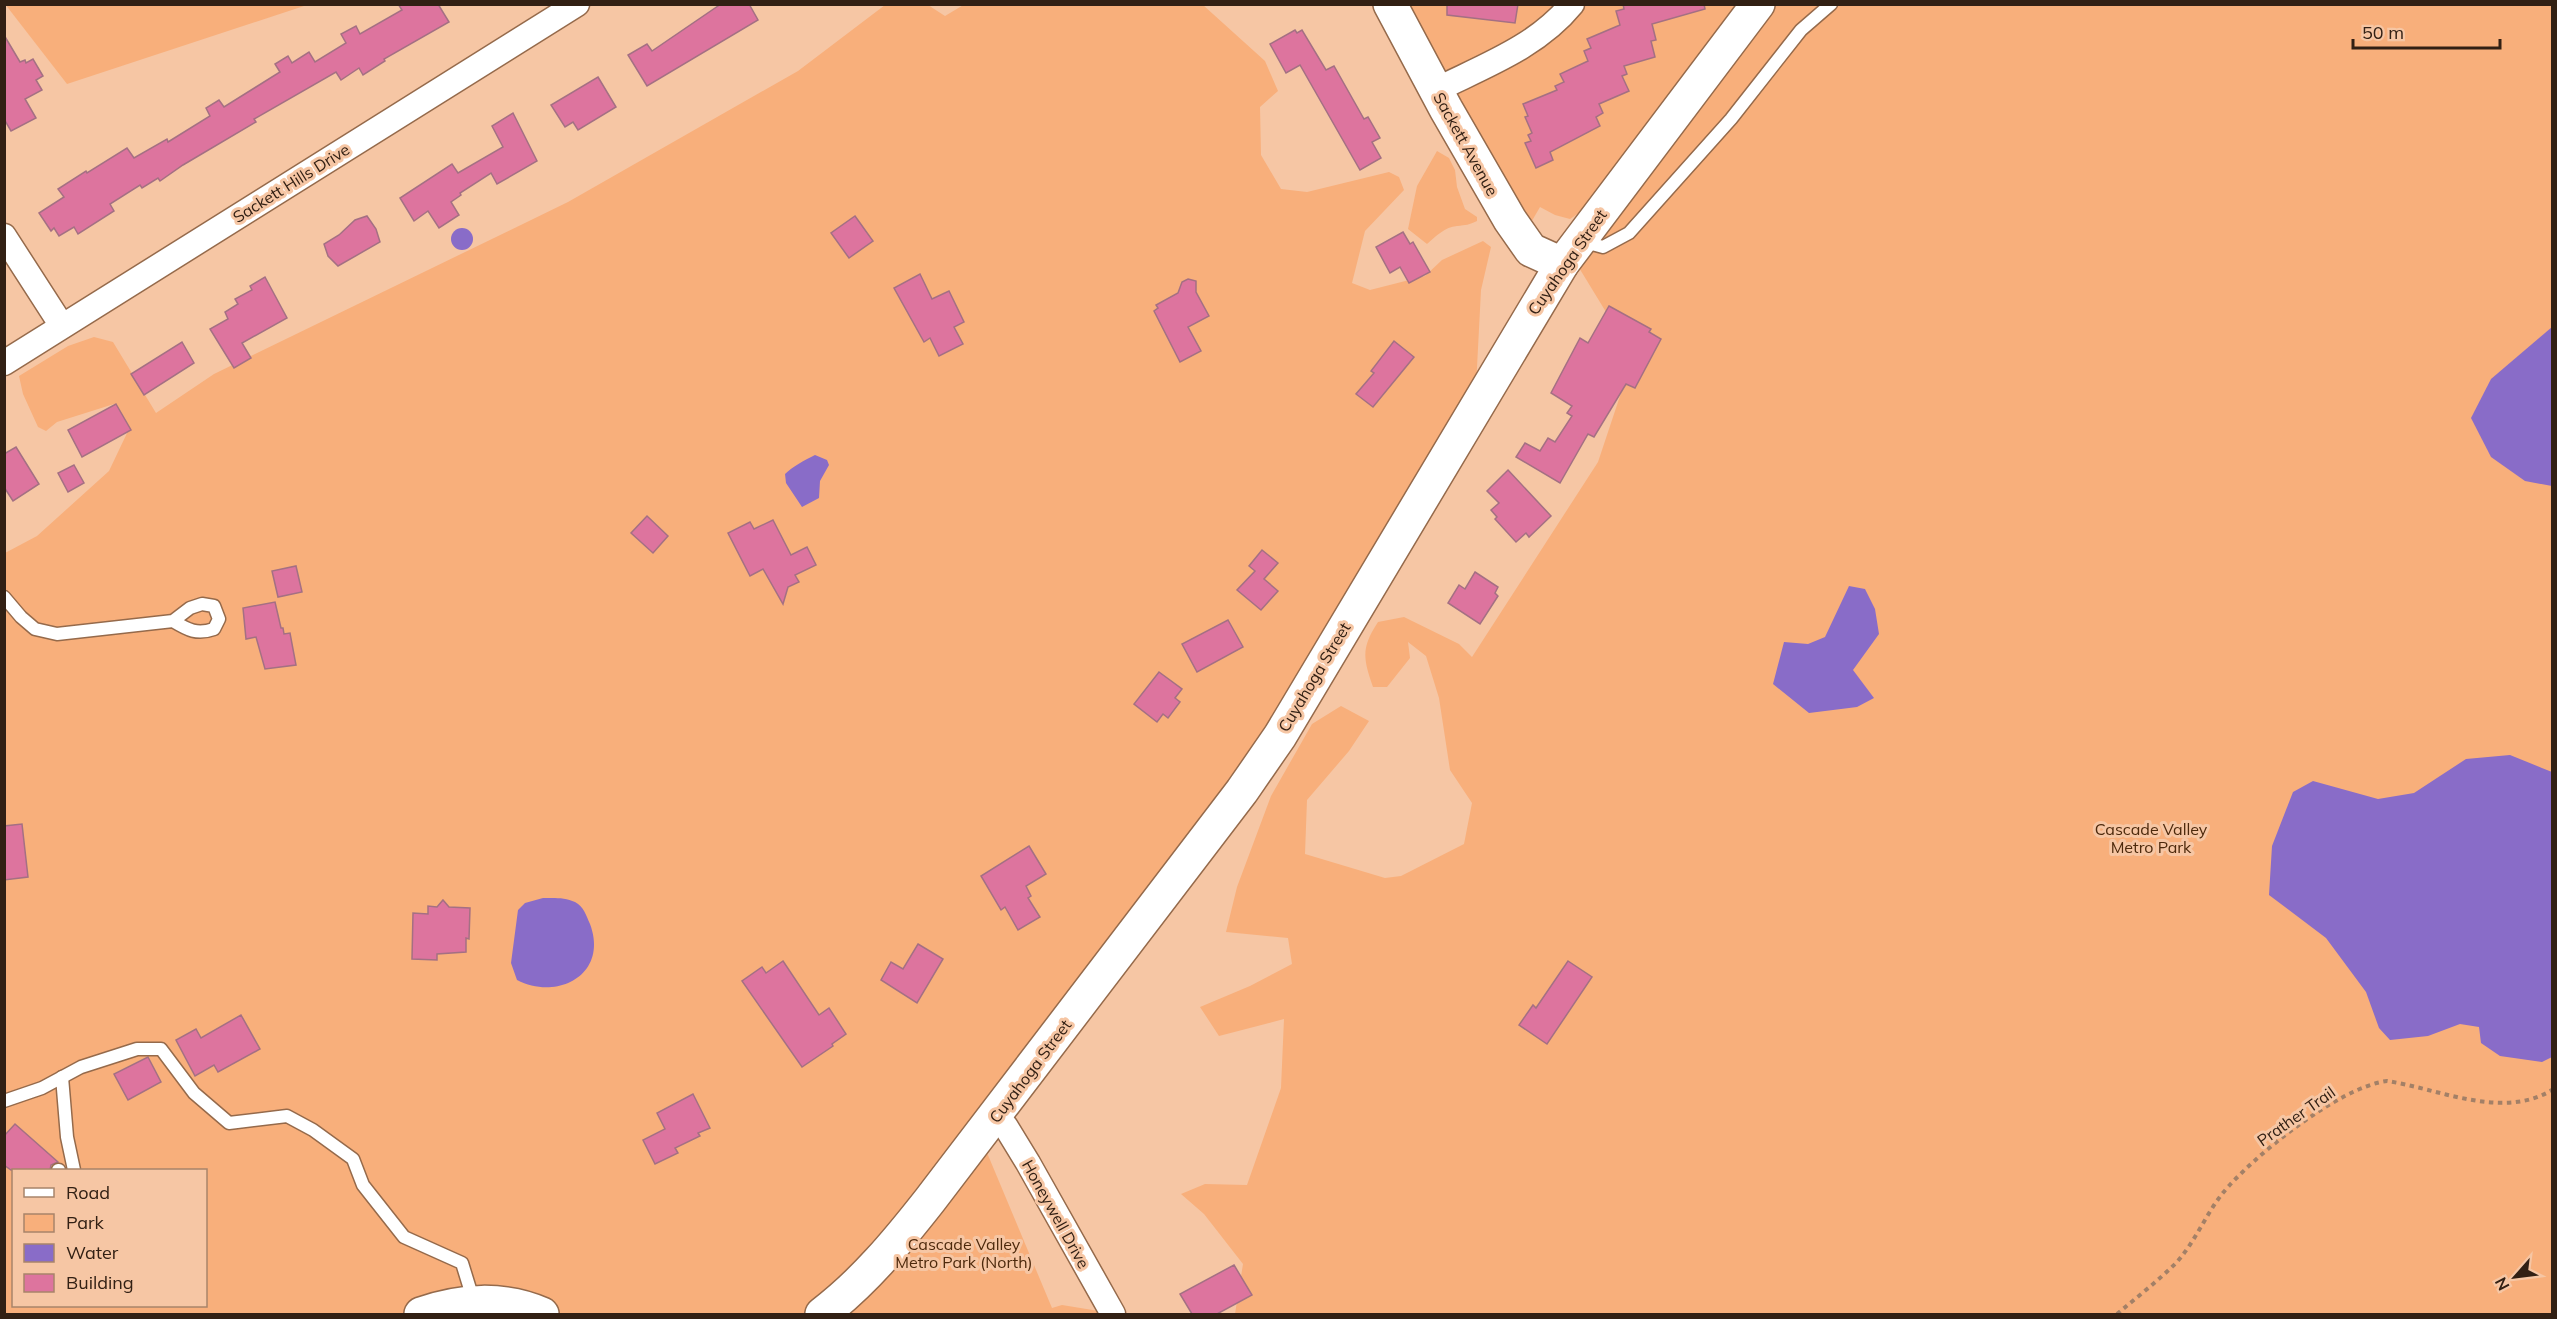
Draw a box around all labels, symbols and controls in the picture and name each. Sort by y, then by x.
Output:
scale bar [2353,12,2500,50]
text: 50 m [2362,21,2404,44]
street label: Sackett Avenue [1429,89,1503,199]
street label: Sackett Hills Drive [229,139,353,227]
street label: Cuyahoga Street [1523,205,1611,319]
street label: Cuyahoga Street [1273,618,1355,735]
park label: Cascade Valley Metro Park [2095,819,2208,857]
street label: Cuyahoga Street [985,1015,1076,1127]
street label: Prather Trail [2253,1082,2339,1150]
street label: Honeywell Drive [1018,1156,1094,1272]
legend [12,1169,207,1307]
text: Road [66,1181,110,1204]
text: Park [66,1211,105,1234]
park label: Cascade Valley Metro Park (North) [895,1234,1033,1272]
text: Water [66,1241,119,1264]
north arrow [2485,1247,2545,1307]
text: Building [66,1271,134,1294]
text: N [2490,1274,2513,1294]

